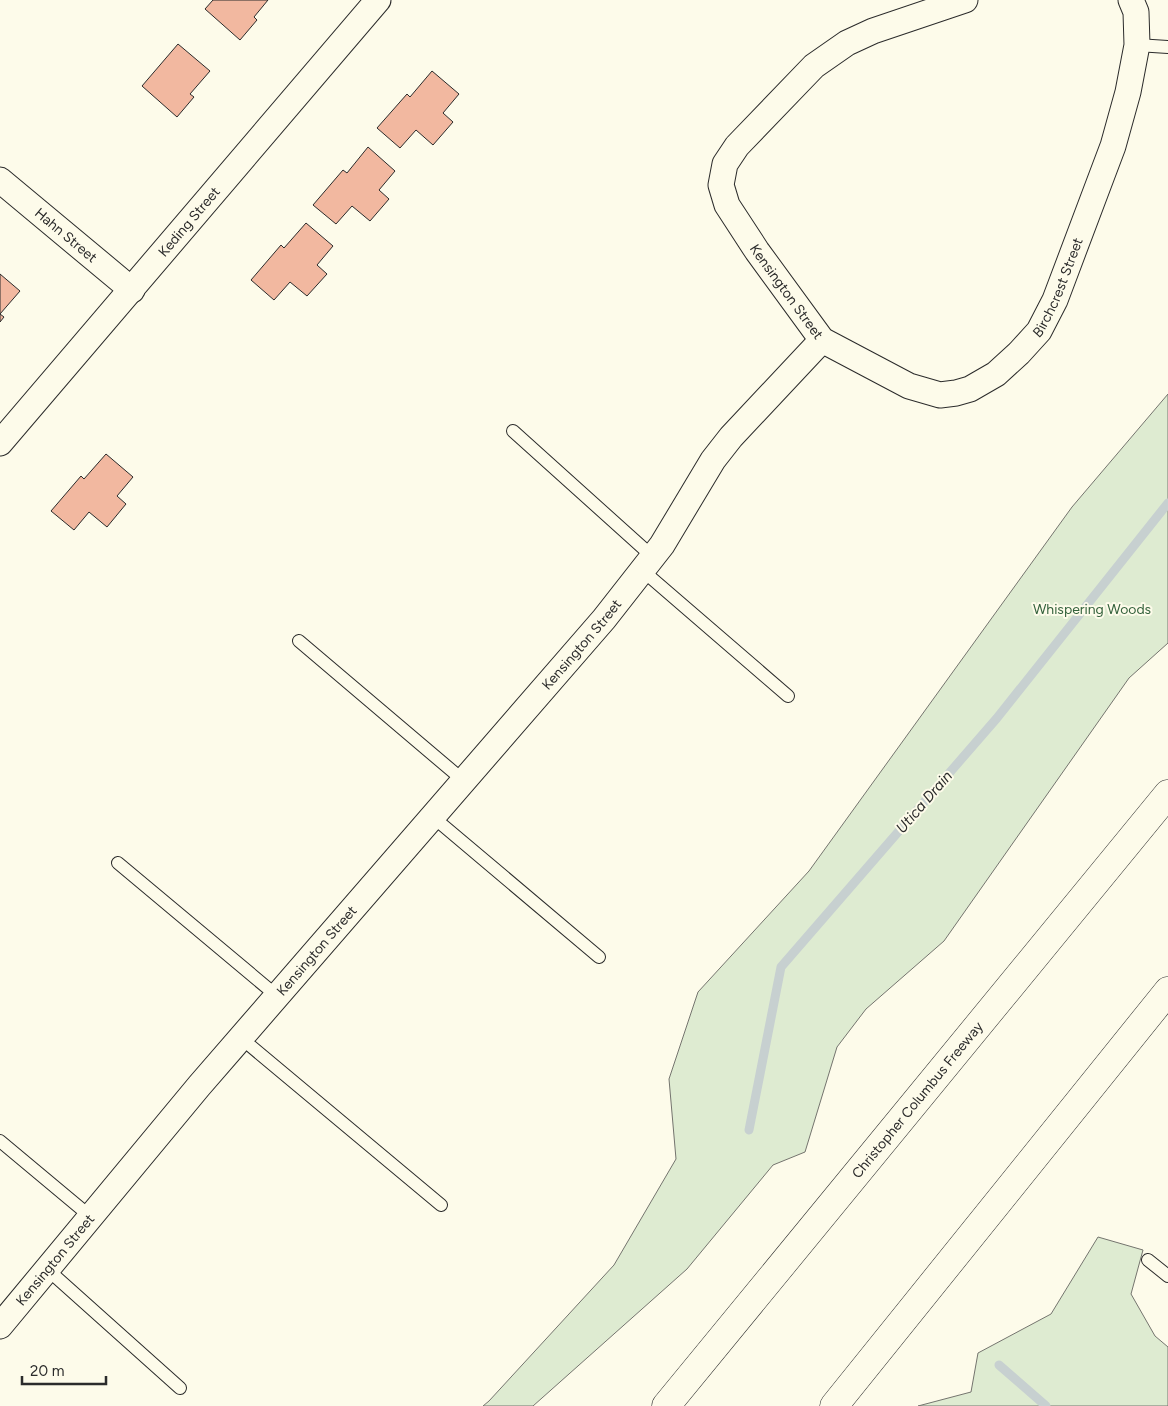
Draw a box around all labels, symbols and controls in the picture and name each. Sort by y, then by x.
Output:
street label: Keding Street [154,183,223,260]
street label: Hahn Street [31,204,101,266]
street label: Birchcrest Street [1029,235,1086,341]
street label: Kensington Street [746,241,827,342]
street label: Kensington Street [538,596,625,693]
park label: Whispering Woods [1033,601,1151,618]
water label: Utica Drain [892,767,956,837]
street label: Kensington Street [273,902,360,999]
street label: Christopher Columbus Freeway [848,1018,987,1182]
street label: Kensington Street [12,1211,98,1309]
scale bar [22,1354,106,1386]
text: 20 m [30,1362,64,1380]

